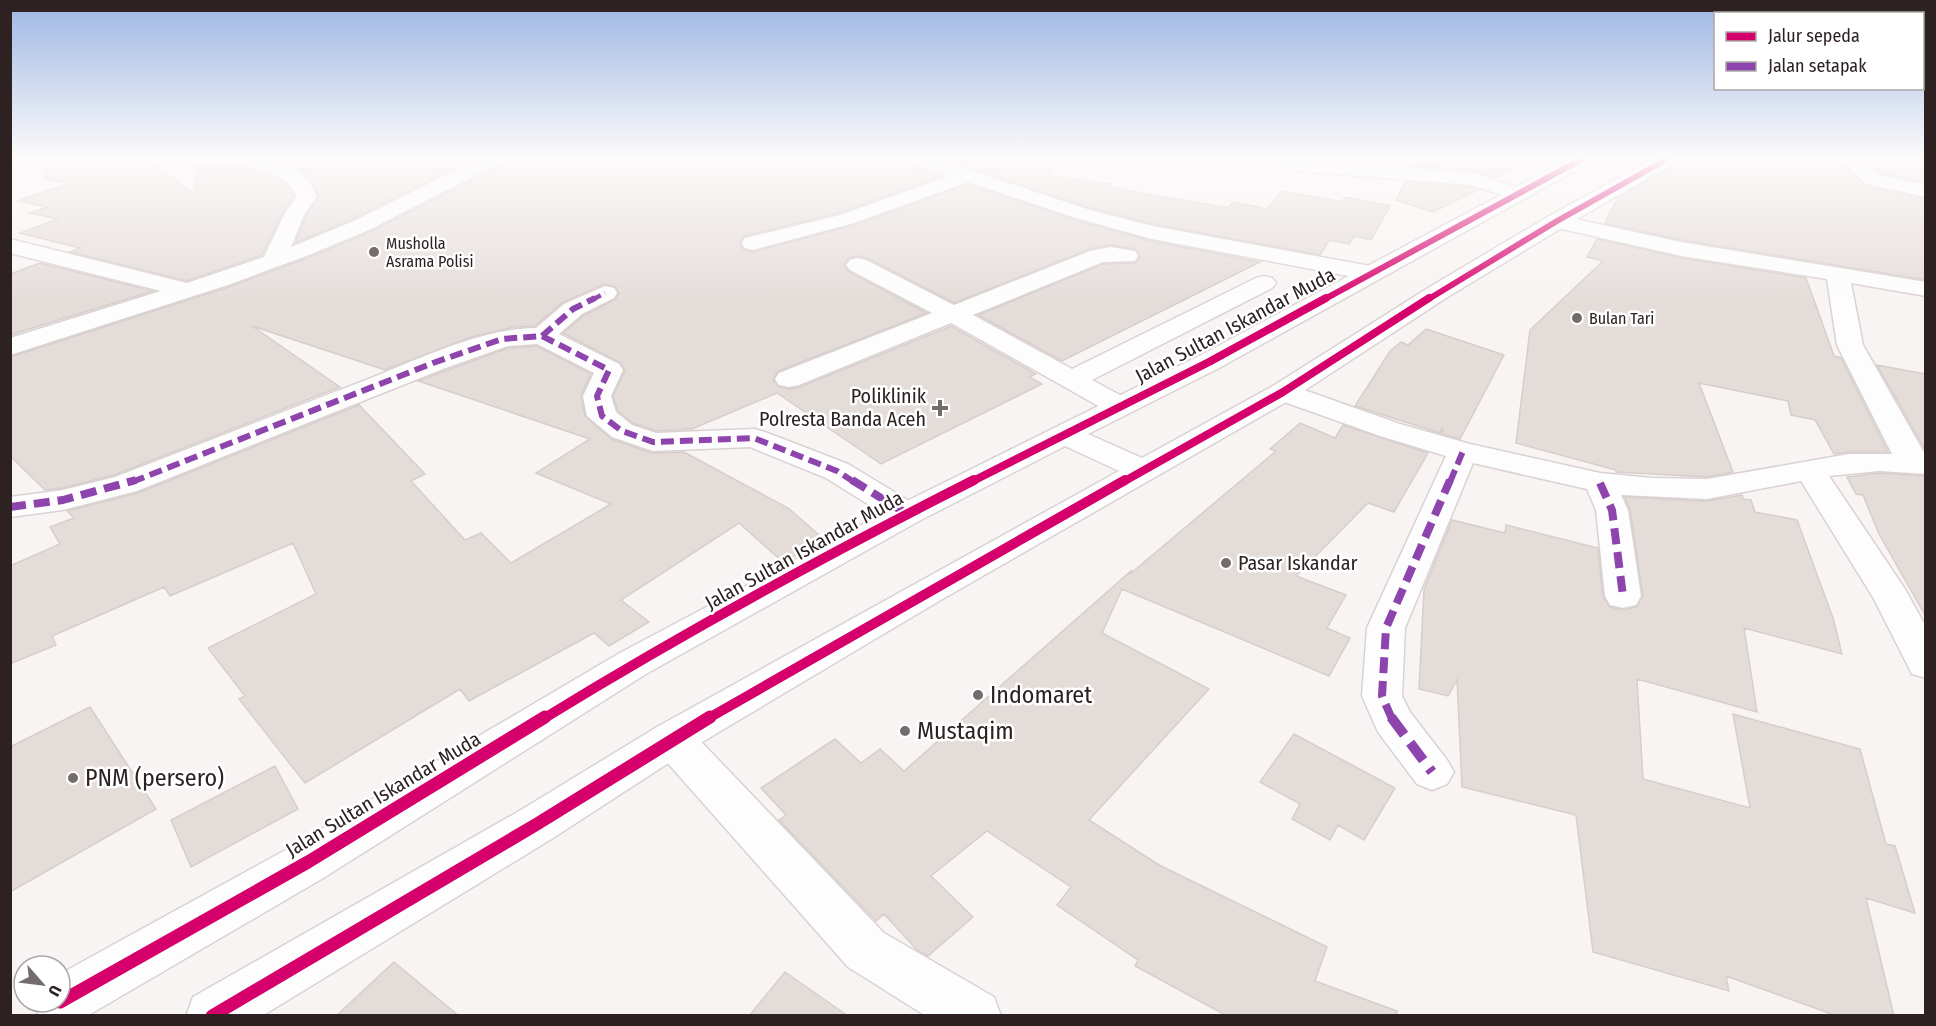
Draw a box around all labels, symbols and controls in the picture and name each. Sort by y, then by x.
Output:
legend [1714,12,1924,90]
text: Jalur sepeda [1768,25,1860,47]
text: Jalan setapak [1768,55,1867,77]
place label: Musholla Asrama Polisi [386,234,474,271]
marker: Musholla Asrama Polisi [367,245,381,259]
street label: Jalan Sultan Iskandar Muda [1131,262,1339,388]
place label: Bulan Tari [1589,309,1654,328]
marker: Bulan Tari [1570,311,1584,325]
place label: Poliklinik Polresta Banda Aceh [759,384,927,431]
marker: Poliklinik Polresta Banda Aceh [931,399,949,417]
street label: Jalan Sultan Iskandar Muda [701,485,907,615]
place label: Pasar Iskandar [1238,551,1358,575]
marker: Pasar Iskandar [1219,556,1233,570]
place label: Indomaret [990,681,1092,709]
marker: Indomaret [971,688,985,702]
place label: Mustaqim [917,717,1014,745]
marker: Mustaqim [898,724,912,738]
street label: Jalan Sultan Iskandar Muda [281,726,485,862]
place label: PNM (persero) [85,764,224,792]
marker: PNM (persero) [66,771,80,785]
north arrow [12,954,72,1014]
text: U [44,982,65,999]

